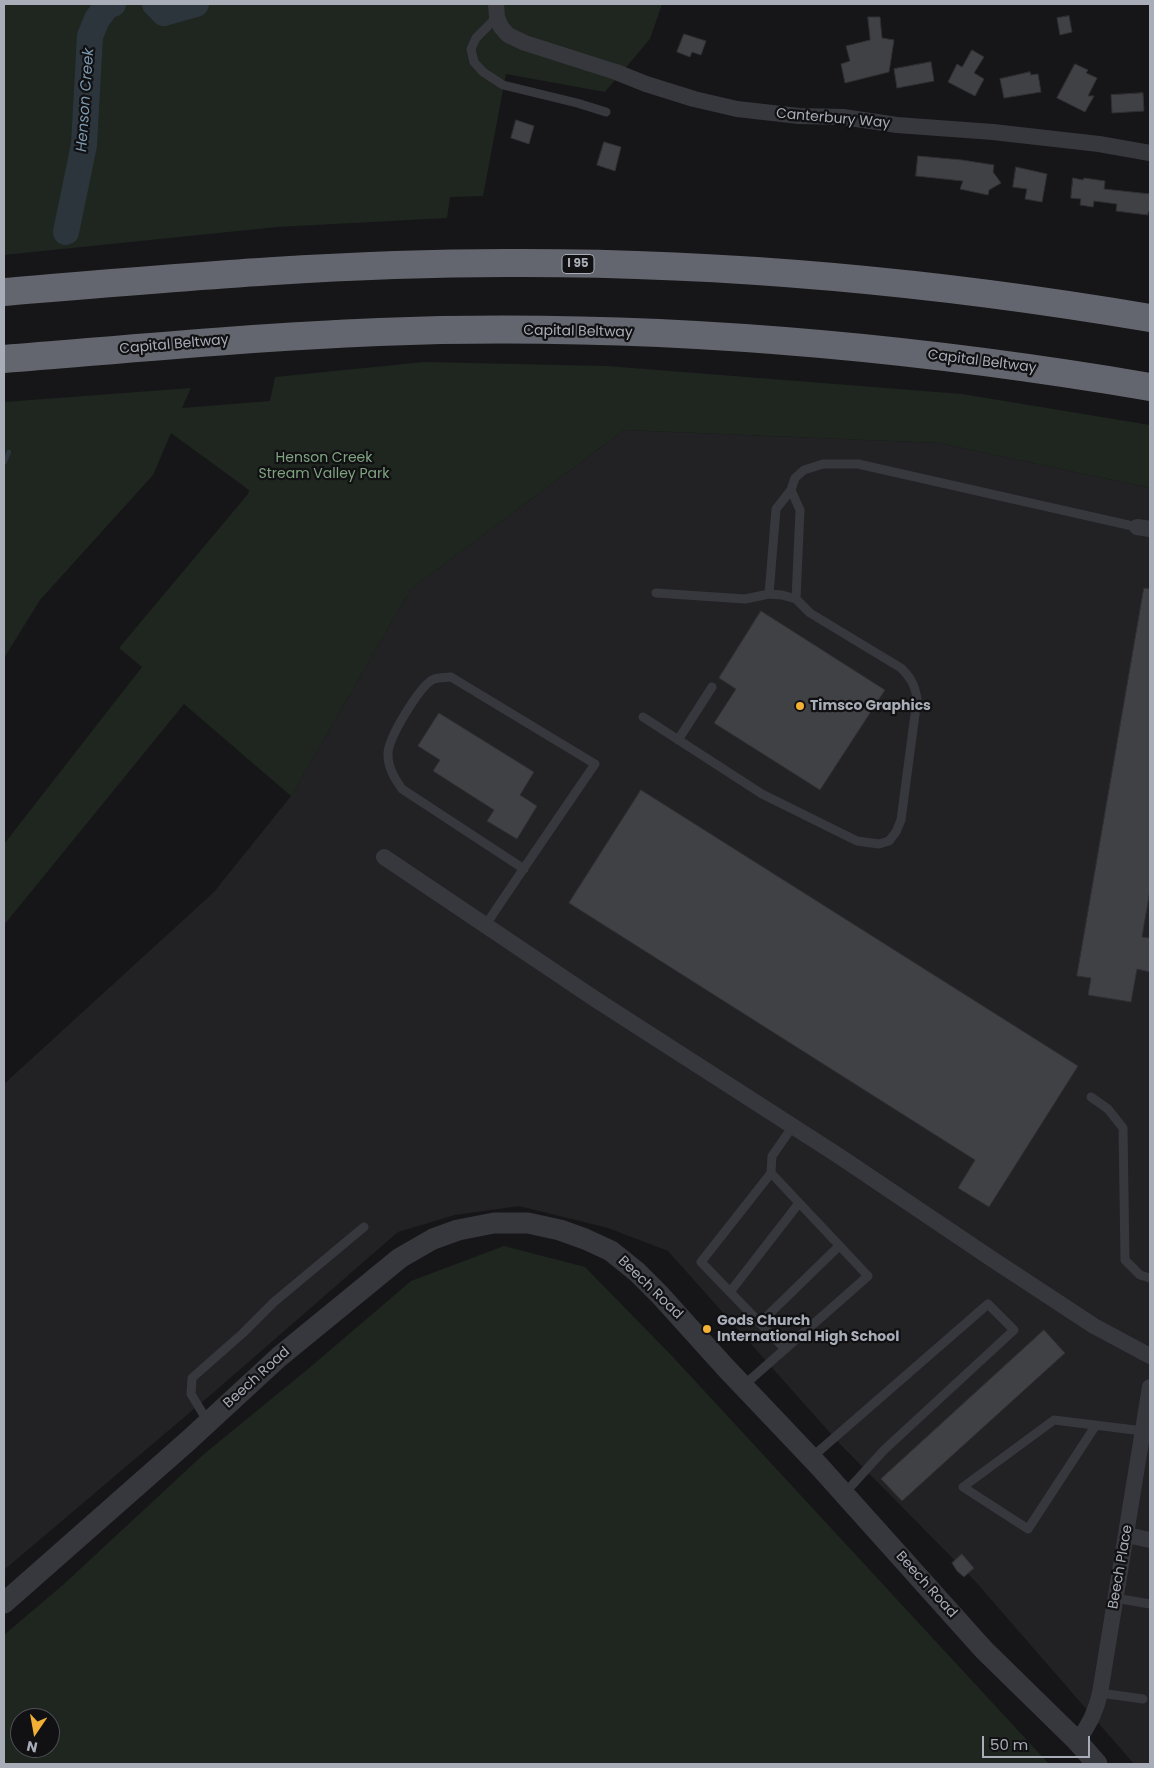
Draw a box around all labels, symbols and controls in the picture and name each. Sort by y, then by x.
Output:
water label: Henson Creek [73,47,99,153]
street label: Canterbury Way [775,106,891,132]
road number: I 95 [562,254,594,274]
street label: Capital Beltway [523,323,633,341]
street label: Capital Beltway [119,332,229,358]
street label: Capital Beltway [927,347,1037,377]
park label: Henson Creek Stream Valley Park [259,450,389,482]
place label: Timsco Graphics [810,698,931,714]
marker: Timsco Graphics [794,700,806,712]
street label: Beech Road [614,1253,686,1323]
place label: Gods Church International High School [717,1313,899,1345]
marker: Gods Church International High School [701,1323,713,1335]
street label: Beech Road [220,1344,294,1412]
street label: Beech Place [1105,1524,1137,1610]
street label: Beech Road [892,1548,960,1622]
north arrow [10,1708,60,1758]
scale bar [984,1726,1092,1758]
text: 50 m [990,1734,1028,1755]
text: N [25,1736,39,1758]

